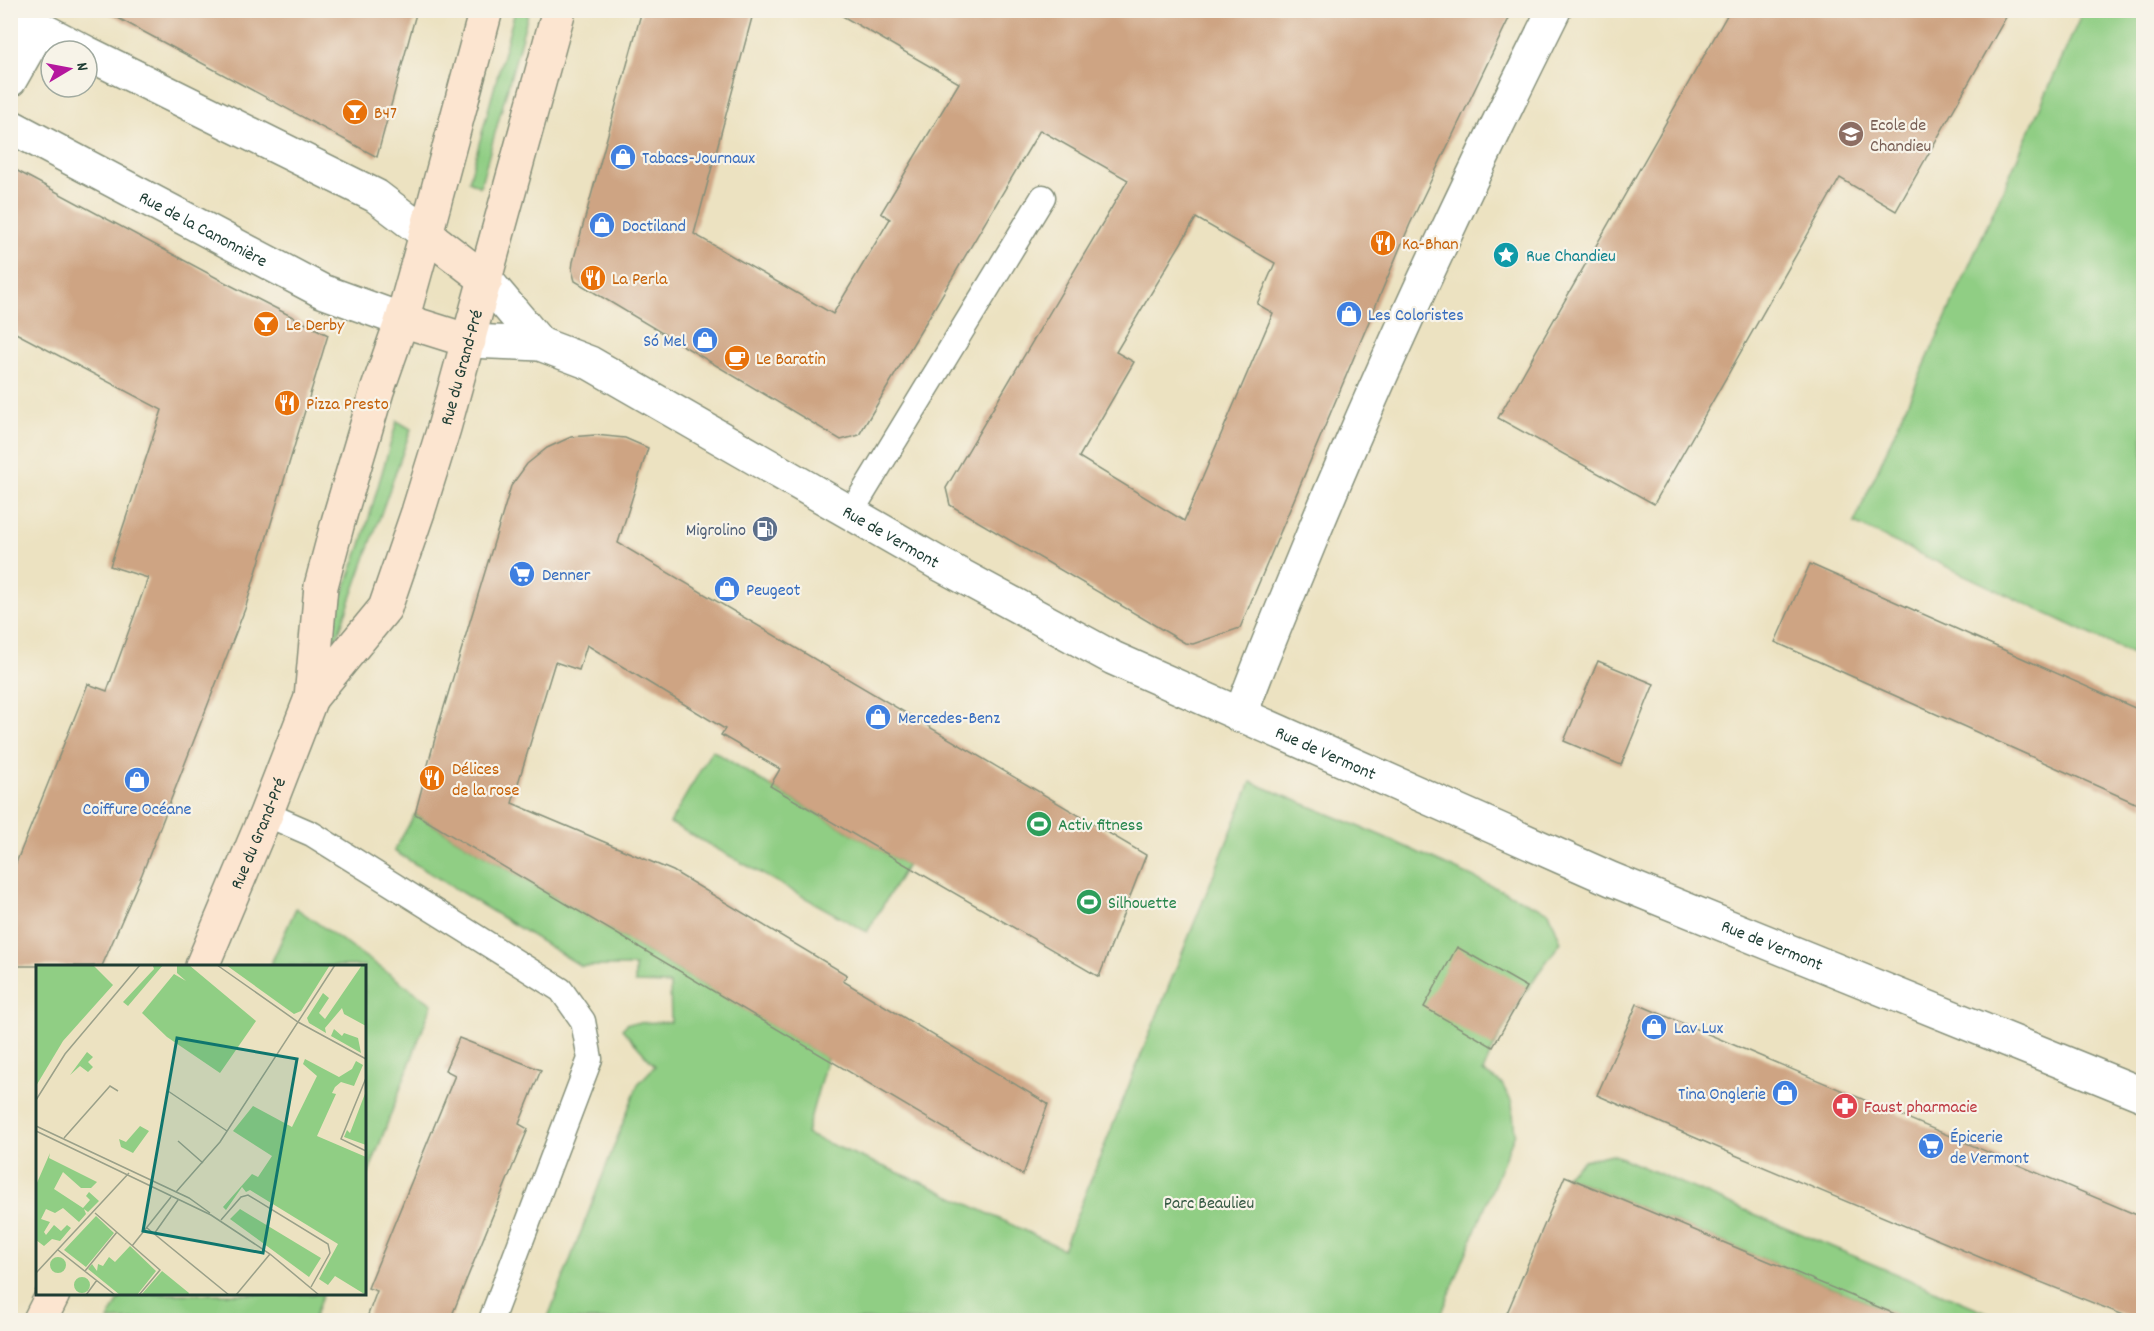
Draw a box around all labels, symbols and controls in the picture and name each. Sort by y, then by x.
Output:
north arrow [39,39,99,99]
text: N [69,61,93,73]
bar icon: B47 [340,97,370,127]
place label: B47 [374,102,397,127]
place label: Ecole de Chandieu [1870,114,1931,160]
school or university icon: Ecole de Chandieu [1836,119,1866,149]
shop icon: Tabacs-Journaux [608,142,638,172]
place label: Tabacs-Journaux [642,147,755,172]
street label: Rue de la Canonnière [134,186,271,275]
shop icon: Doctiland [587,210,617,240]
place label: Doctiland [622,215,686,240]
restaurant icon: Ka-Bhan [1368,228,1398,258]
place label: Ka-Bhan [1402,233,1458,258]
place icon: Rue Chandieu [1491,240,1521,270]
place label: Rue Chandieu [1526,245,1616,270]
restaurant icon: La Perla [578,263,608,293]
place label: La Perla [612,268,668,293]
shop icon: Les Coloristes [1334,299,1364,329]
place label: Les Coloristes [1368,304,1464,329]
street label: Rue du Grand-Pré [435,307,491,428]
bar icon: Le Derby [251,309,281,339]
place label: Le Derby [286,314,345,339]
shop icon: Só Mel [690,325,720,355]
place label: Só Mel [643,330,687,355]
cafe icon: Le Baratin [722,343,752,373]
place label: Le Baratin [756,348,826,373]
restaurant icon: Pizza Presto [272,388,302,418]
place label: Pizza Presto [306,393,389,418]
street label: Rue de Vermont [837,501,943,576]
fuel station icon: Migrolino [750,514,780,544]
place label: Migrolino [686,519,746,544]
supermarket icon: Denner [507,559,537,589]
place label: Denner [542,564,591,589]
shop icon: Peugeot [712,574,742,604]
place label: Peugeot [746,579,801,604]
shop icon: Mercedes-Benz [863,702,893,732]
place label: Mercedes-Benz [898,707,1000,732]
street label: Rue de Vermont [1271,721,1380,788]
place label: Délices de la rose [452,758,520,804]
restaurant icon: Délices de la rose [417,763,447,793]
shop icon: Coiffure Océane [122,765,152,795]
street label: Rue du Grand-Pré [226,774,294,894]
place label: Coiffure Océane [83,798,192,823]
sports icon: Activ fitness [1024,809,1054,839]
place label: Activ fitness [1058,814,1143,839]
sports icon: Silhouette [1074,887,1104,917]
place label: Silhouette [1108,892,1177,917]
street label: Rue de Vermont [1717,915,1826,979]
inset map [36,965,366,1295]
shop icon: Lav Lux [1639,1012,1669,1042]
place label: Lav Lux [1674,1017,1724,1042]
shop icon: Tina Onglerie [1770,1078,1800,1108]
place label: Tina Onglerie [1678,1083,1766,1108]
pharmacy icon: Faust pharmacie [1830,1091,1860,1121]
place label: Faust pharmacie [1864,1096,1978,1121]
place label: Épicerie de Vermont [1950,1126,2029,1172]
supermarket icon: Épicerie de Vermont [1916,1131,1946,1161]
park label: Parc Beaulieu [1164,1192,1254,1217]

